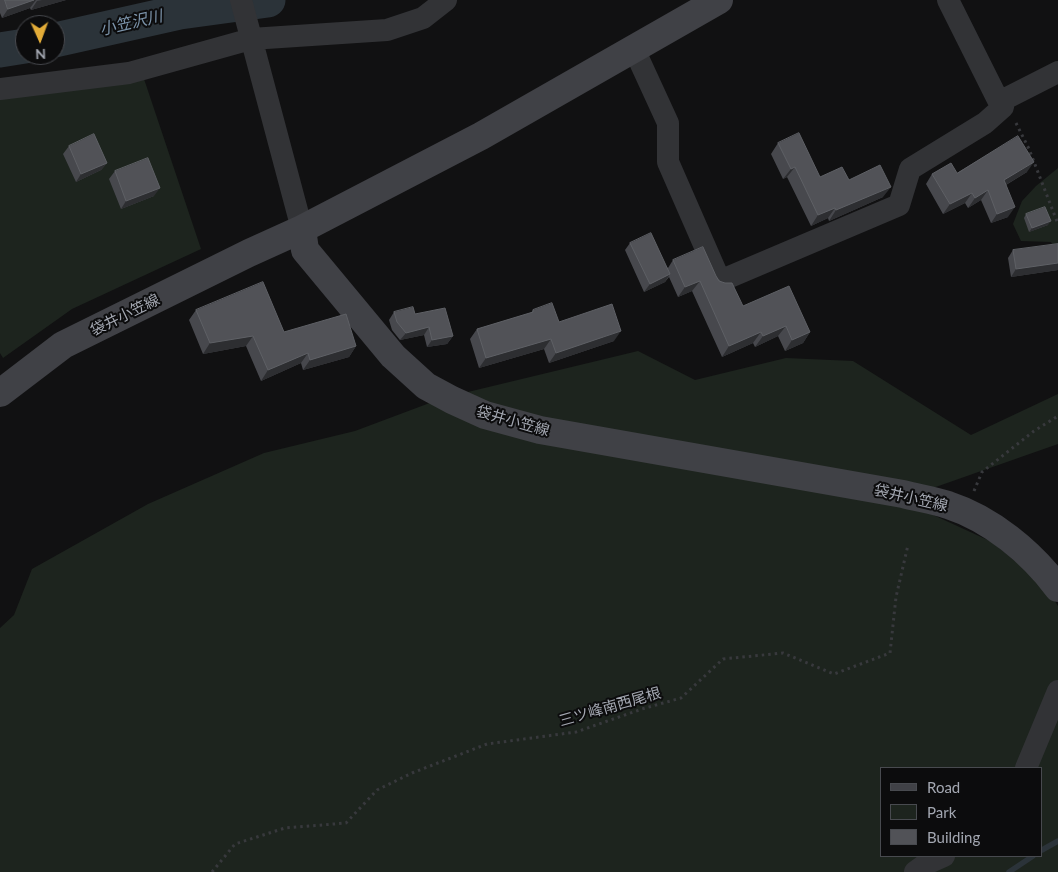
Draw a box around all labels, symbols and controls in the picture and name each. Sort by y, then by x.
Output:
water label: 小笠沢川 [98,6,164,40]
north arrow [15,15,65,65]
text: N [35,46,46,63]
street label: 袋井小笠線 [87,290,163,340]
street label: 袋井小笠線 [474,402,552,440]
street label: 袋井小笠線 [872,481,950,515]
street label: 三ツ峰南西尾根 [557,684,663,730]
legend [880,767,1043,857]
text: Road [927,778,960,796]
text: Park [927,803,956,821]
text: Building [927,828,980,846]

